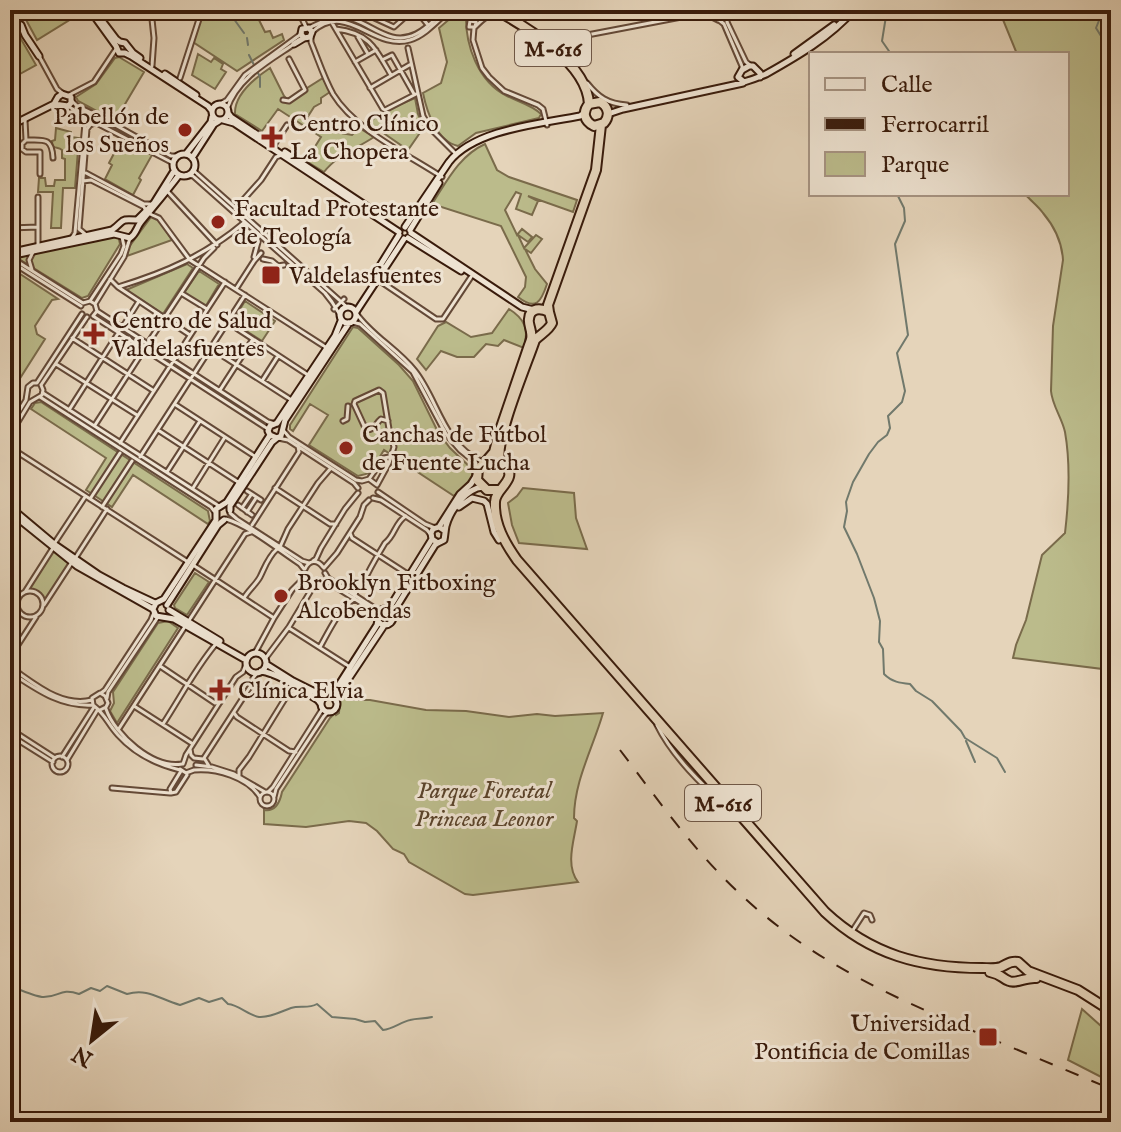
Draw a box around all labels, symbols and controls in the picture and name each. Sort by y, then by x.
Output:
road number: M-616 [515,30,591,66]
legend [809,52,1069,196]
text: Calle [881,70,933,101]
place label: Pabellón de los Sueños [53,102,169,161]
place label: Centro Clínico La Chopera [290,109,439,168]
text: Ferrocarril [881,110,989,141]
marker: Pabellón de los Sueños [176,121,194,139]
marker: Centro Clínico La Chopera [261,126,283,148]
text: Parque [881,150,949,181]
place label: Facultad Protestante de Teología [234,194,439,253]
marker: Facultad Protestante de Teología [209,213,227,231]
place label: Valdelasfuentes [288,261,442,292]
marker: Valdelasfuentes [260,264,282,286]
place label: Centro de Salud Valdelasfuentes [111,306,272,365]
marker: Centro de Salud Valdelasfuentes [83,323,105,345]
place label: Canchas de Fútbol de Fuente Lucha [362,420,547,479]
marker: Canchas de Fútbol de Fuente Lucha [337,439,355,457]
place label: Brooklyn Fitboxing Alcobendas [296,568,497,627]
marker: Brooklyn Fitboxing Alcobendas [272,587,290,605]
place label: Clínica Elvia [238,676,364,707]
marker: Clínica Elvia [209,679,231,701]
park label: Parque Forestal Princesa Leonor [415,776,555,835]
road number: M-616 [685,785,761,821]
north arrow [52,1000,132,1080]
place label: Universidad Pontificia de Comillas [754,1009,970,1068]
marker: Universidad Pontificia de Comillas [977,1026,999,1048]
text: N [68,1039,99,1073]

